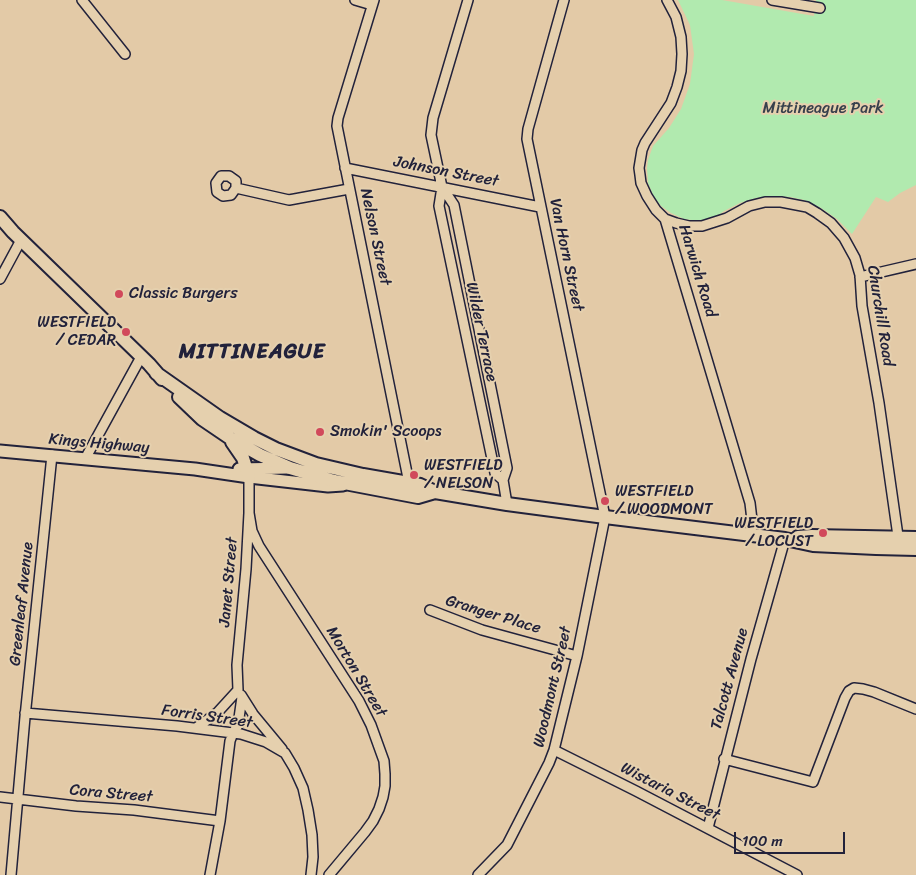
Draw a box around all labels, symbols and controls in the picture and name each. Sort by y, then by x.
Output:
park label: Mittineague Park [763,99,883,119]
street label: Johnson Street [392,152,500,192]
street label: Nelson Street [355,187,395,287]
street label: Van Horn Street [545,197,587,313]
street label: Harwich Road [674,222,720,320]
street label: Churchill Road [863,264,897,368]
street label: Wilder Terrace [461,281,501,383]
place label: Classic Burgers [129,284,238,304]
marker: Classic Burgers [113,288,125,300]
place label: WESTFIELD / CEDAR [37,313,116,351]
marker: WESTFIELD / CEDAR [120,326,132,338]
district label: MITTINEAGUE [179,340,325,366]
place label: Smokin' Scoops [330,422,442,442]
marker: Smokin' Scoops [314,426,326,438]
street label: Kings Highway [48,430,150,458]
place label: WESTFIELD / NELSON [424,456,503,494]
marker: WESTFIELD / NELSON [408,469,420,481]
place label: WESTFIELD / WOODMONT [615,482,713,520]
marker: WESTFIELD / WOODMONT [599,495,611,507]
place label: WESTFIELD / LOCUST [734,514,813,552]
marker: WESTFIELD / LOCUST [817,527,829,539]
street label: Janet Street [216,536,242,628]
street label: Greenleaf Avenue [6,541,38,667]
street label: Granger Place [443,591,543,639]
street label: Morton Street [321,623,391,721]
street label: Woodmont Street [530,625,576,749]
street label: Talcott Avenue [707,626,753,732]
street label: Forris Street [160,701,254,733]
street label: Wistaria Street [617,759,723,825]
street label: Cora Street [69,781,153,807]
scale bar [736,822,847,854]
text: 100 m [742,828,783,854]

